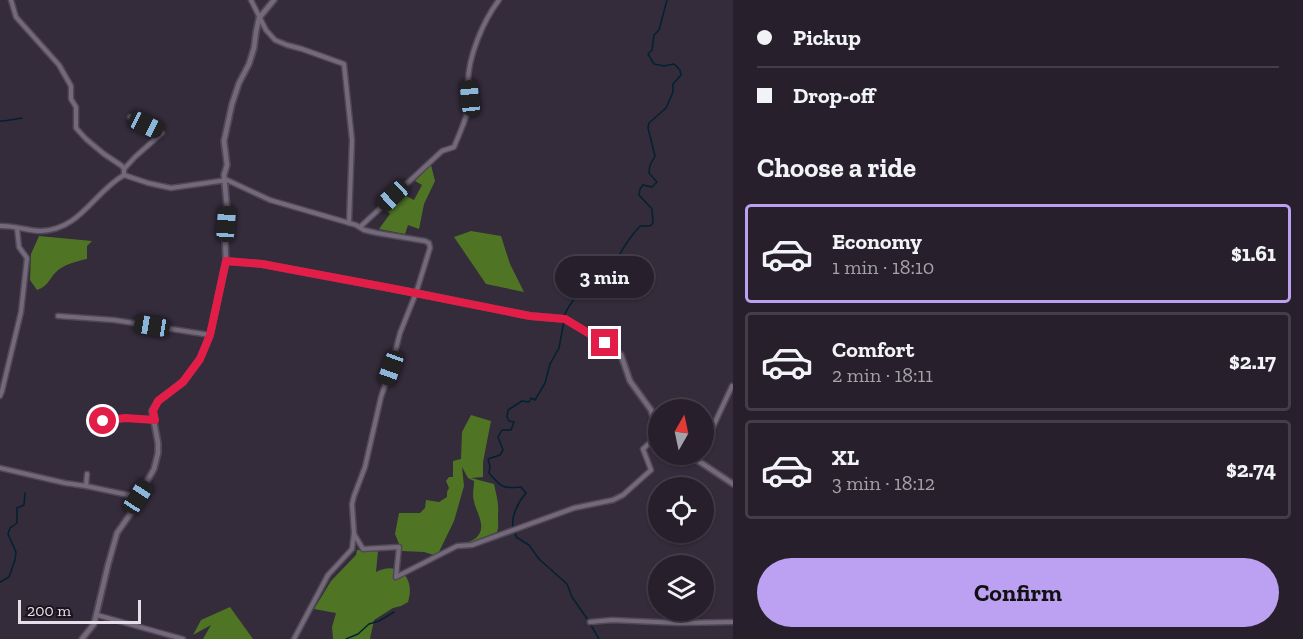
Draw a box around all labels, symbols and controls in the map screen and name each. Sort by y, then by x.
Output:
text: Pickup [793,24,861,51]
car [459,79,481,117]
text: Drop-off [793,82,875,109]
car [126,109,166,141]
text: Choose a ride [757,152,916,184]
car [374,177,412,215]
car [216,205,236,243]
icon: car [760,227,814,281]
text: Economy [832,228,922,255]
text: $1.61 [1231,240,1276,267]
text: 1 min · 18:10 [832,255,934,279]
callout: 3 min [556,256,654,298]
text: 3 min [580,265,629,289]
car [133,314,171,338]
route end [591,329,618,356]
icon: car [760,335,814,389]
text: Comfort [832,336,914,363]
car [376,348,406,388]
text: $2.17 [1229,348,1276,375]
text: 2 min · 18:11 [832,363,933,387]
north arrow [648,399,714,465]
map controls [648,399,714,621]
route start [89,407,116,434]
icon: car [760,443,814,497]
text: XL [832,444,859,471]
text: $2.74 [1226,456,1276,483]
text: 3 min · 18:12 [832,471,935,495]
car [121,477,155,517]
button: locate [648,477,714,543]
button: layers [648,555,714,621]
button: Confirm [757,558,1279,627]
scale bar [18,597,141,624]
text: 200 m [27,601,71,620]

